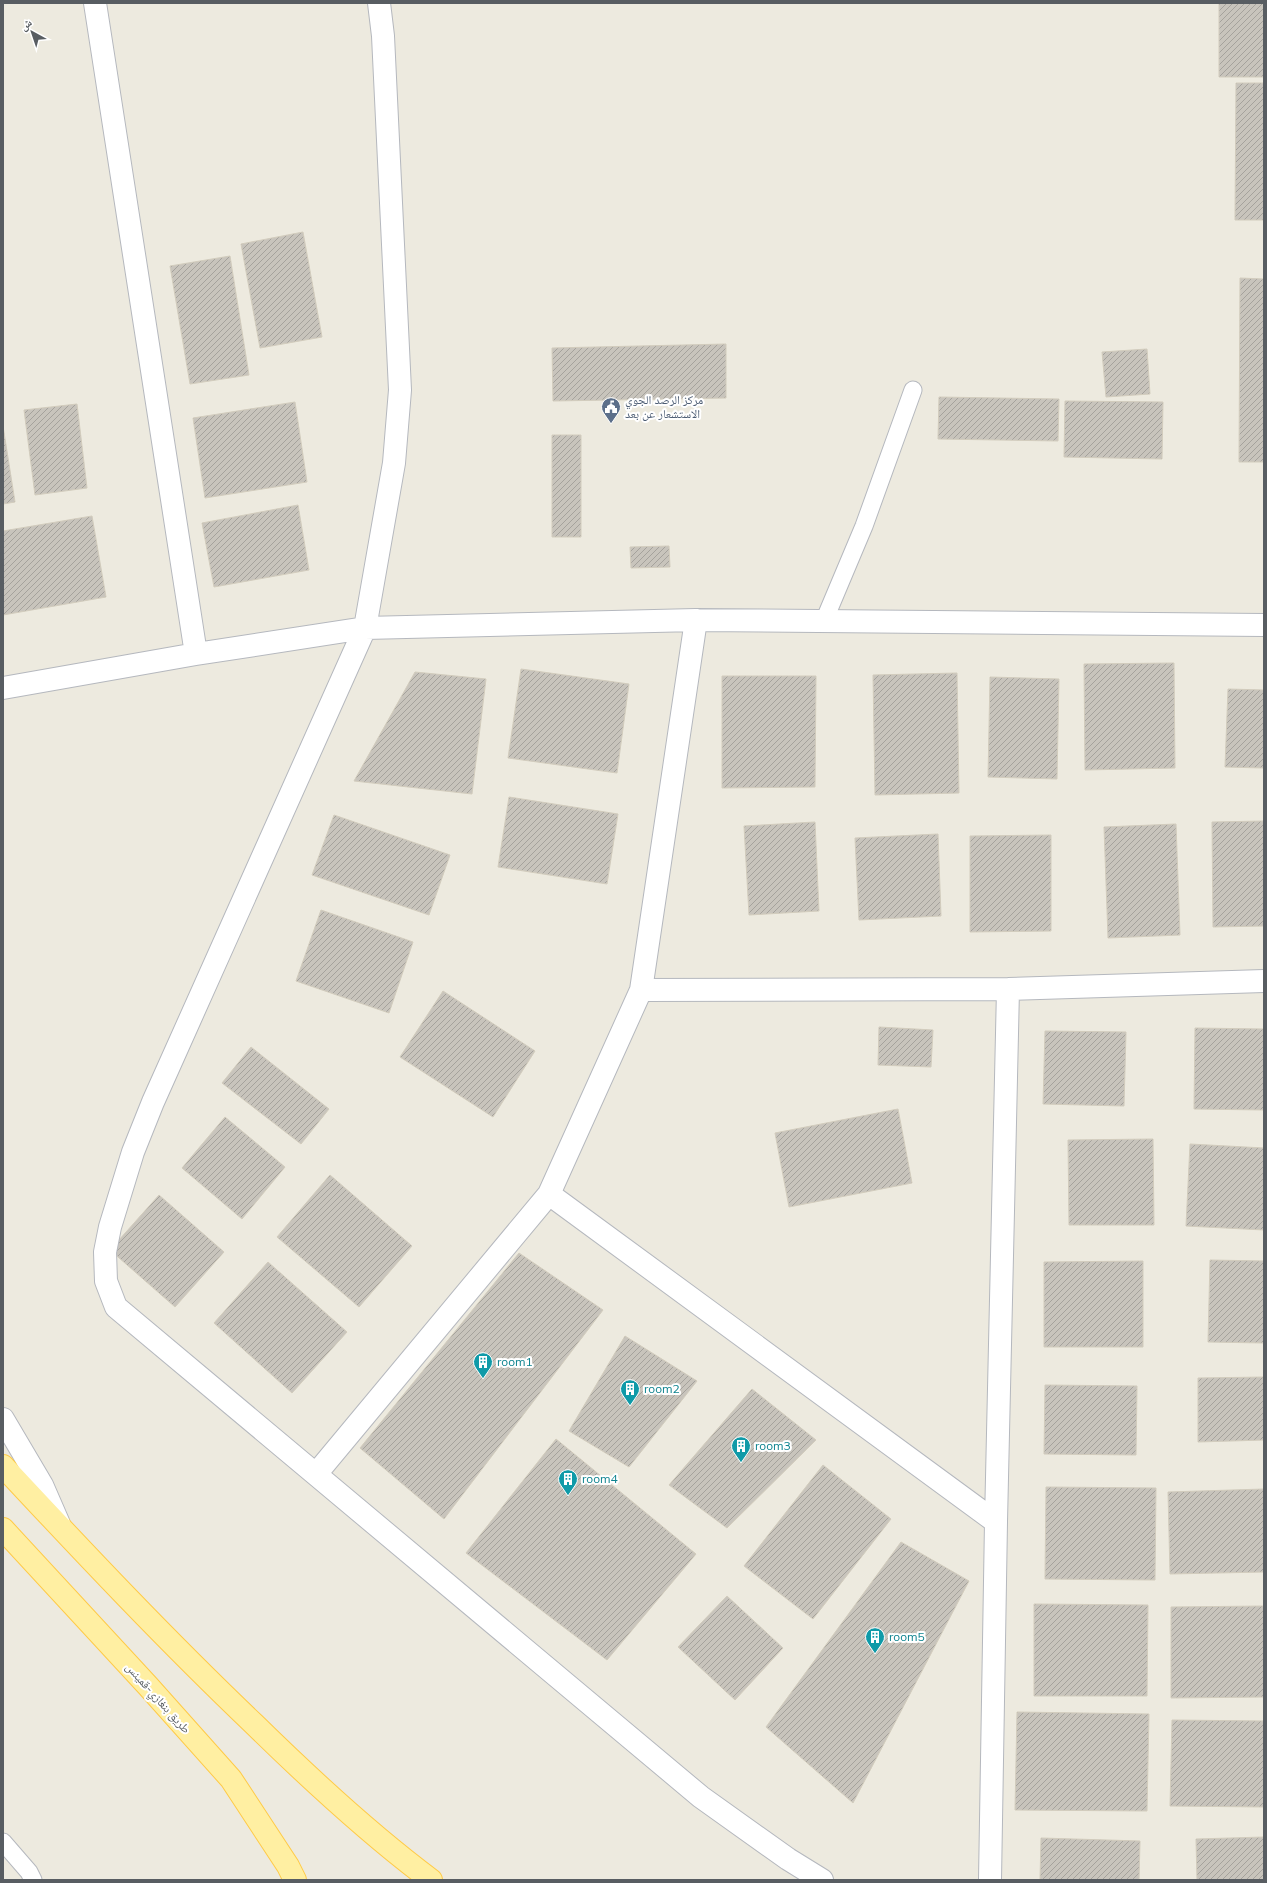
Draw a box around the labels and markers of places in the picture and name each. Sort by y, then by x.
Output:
place label: مركز الرصد الجوي الاستشعار عن بعد [625,392,703,421]
public building icon: مركز الرصد الجوي الاستشعار عن بعد [600,396,622,424]
building icon: room1 [472,1351,494,1379]
place label: room1 [497,1354,533,1369]
building icon: room2 [619,1378,641,1406]
place label: room2 [644,1381,680,1396]
building icon: room3 [730,1435,752,1463]
place label: room3 [755,1438,791,1453]
building icon: room4 [557,1468,579,1496]
place label: room4 [582,1471,618,1486]
building icon: room5 [864,1626,886,1654]
place label: room5 [889,1629,925,1644]

